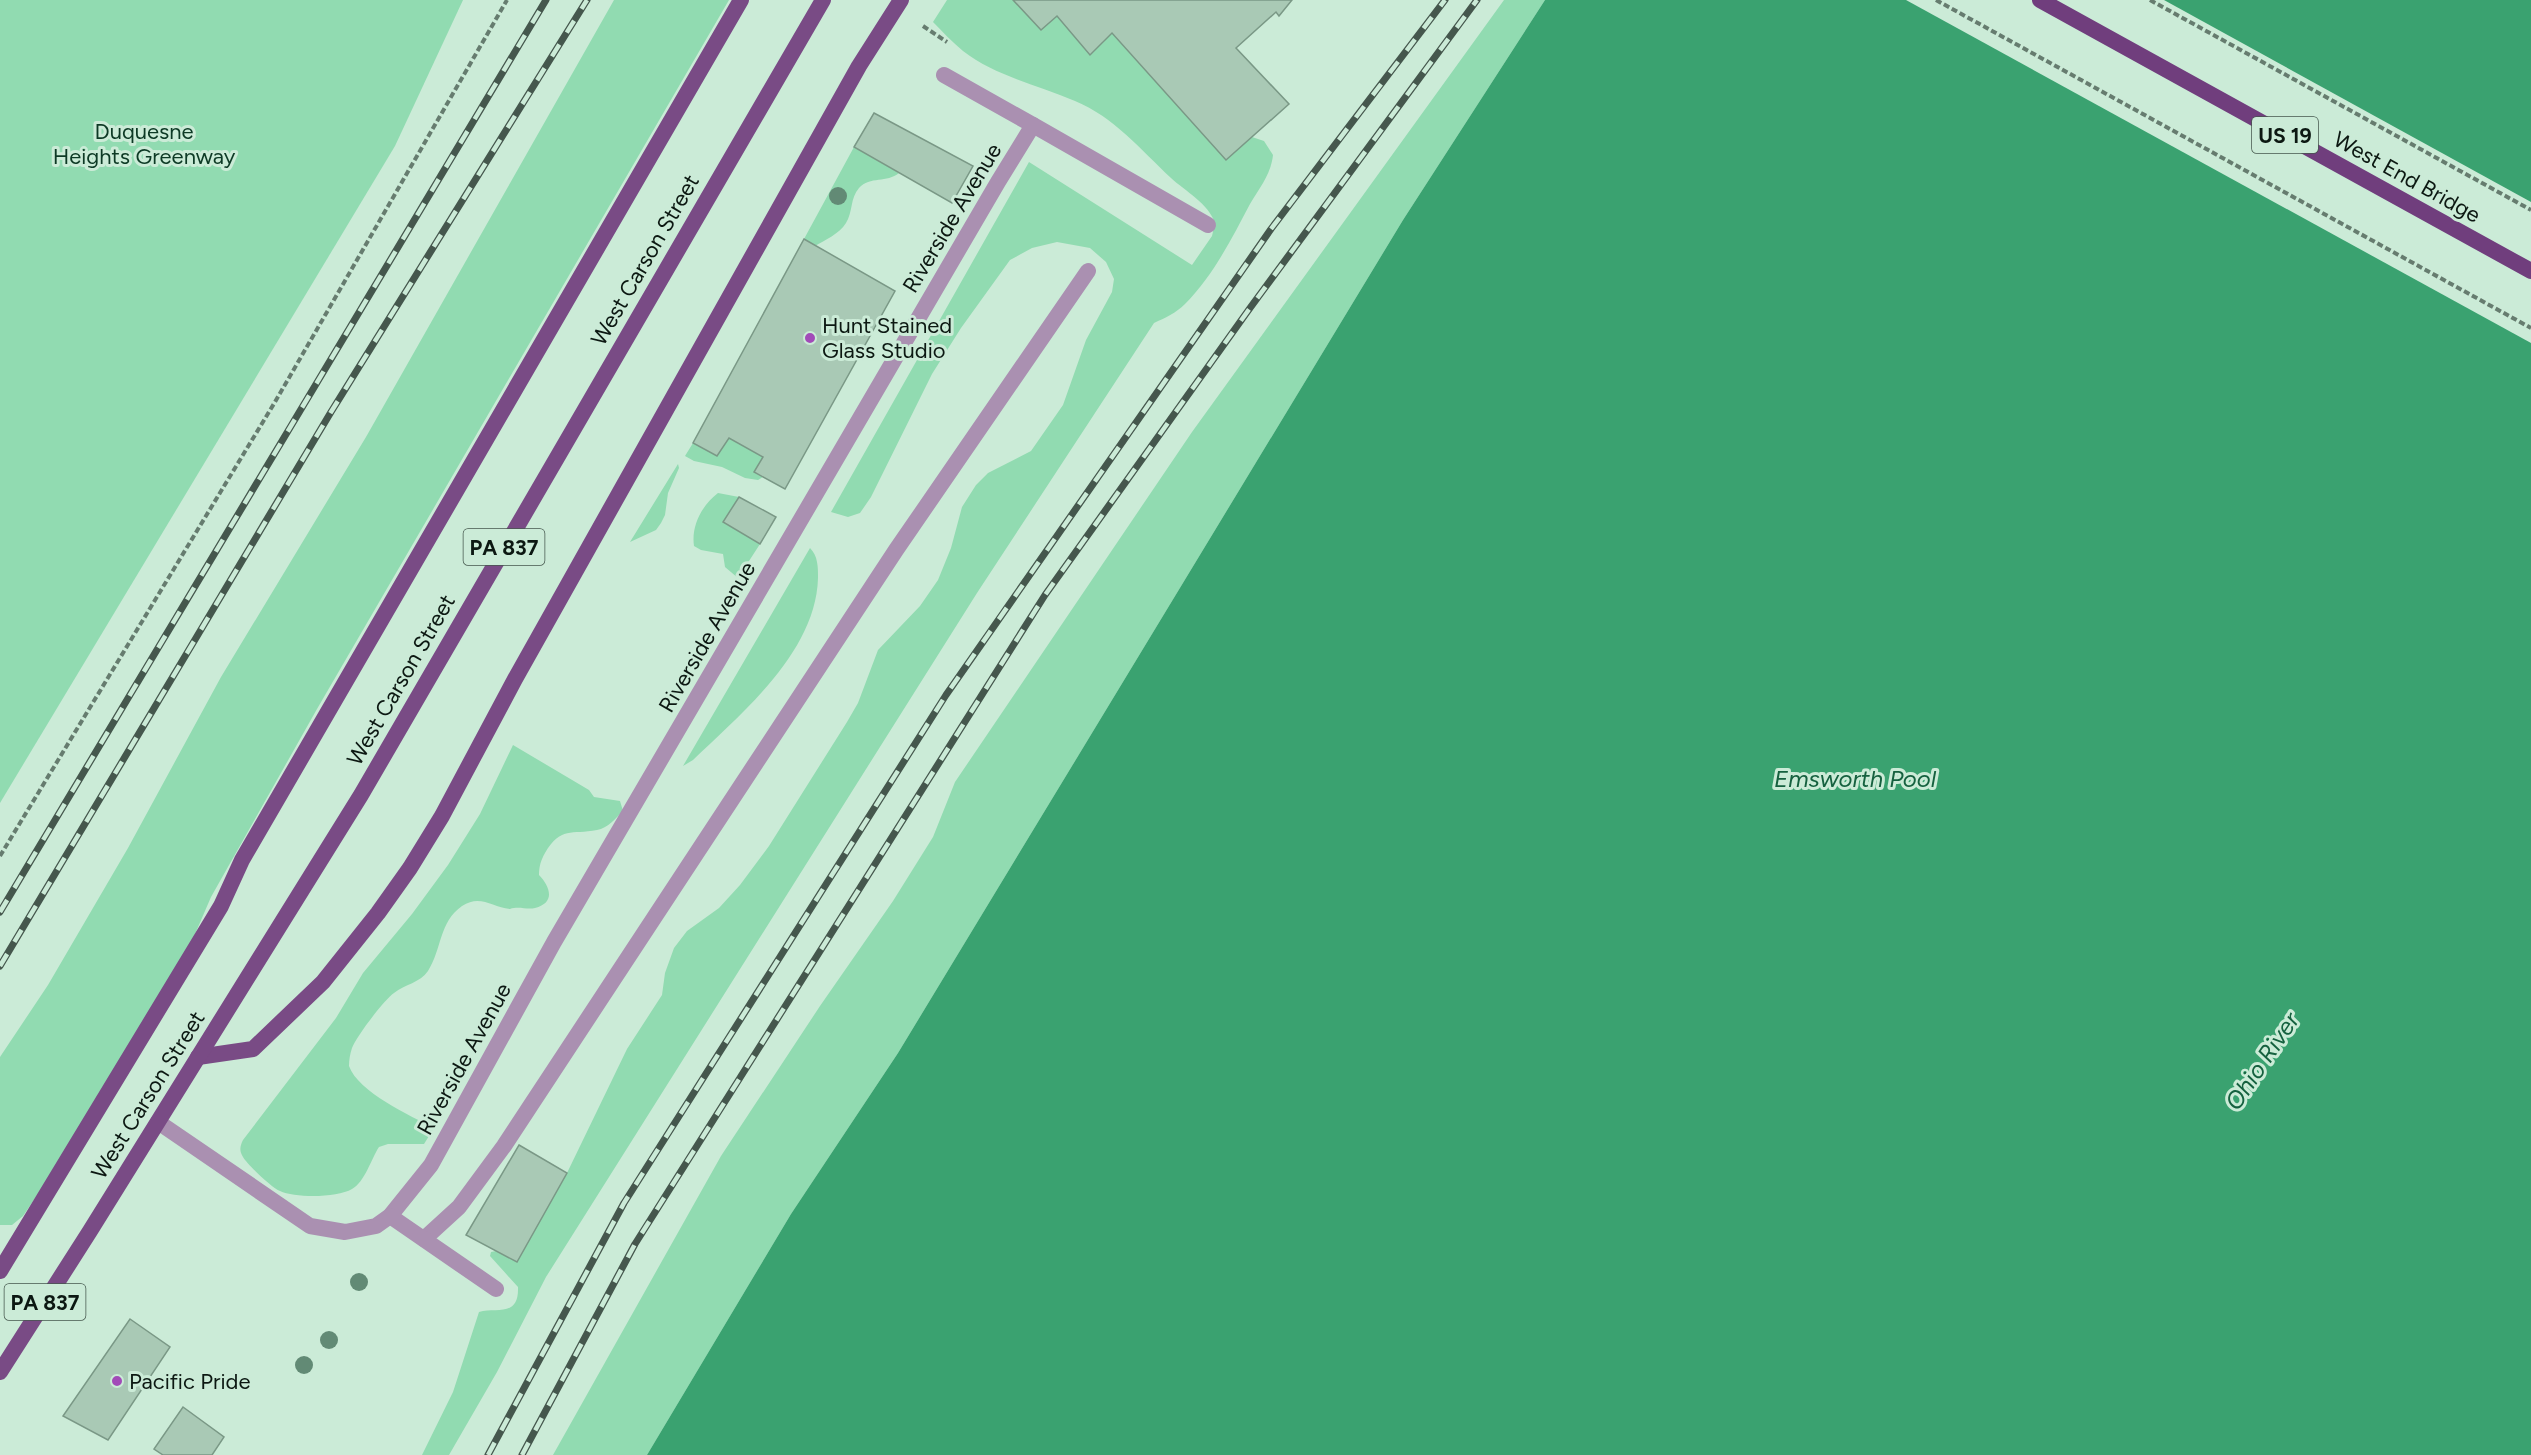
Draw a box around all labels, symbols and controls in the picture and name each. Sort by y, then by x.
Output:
road number: US 19 [2252,117,2318,153]
park label: Duquesne Heights Greenway [53,118,236,170]
street label: West End Bridge [2329,126,2485,228]
street label: Riverside Avenue [897,138,1007,298]
street label: West Carson Street [585,170,705,350]
place label: Hunt Stained Glass Studio [822,312,952,364]
marker: Hunt Stained Glass Studio [803,331,817,345]
road number: PA 837 [464,529,544,565]
street label: Riverside Avenue [653,557,761,717]
street label: West Carson Street [341,590,461,770]
water label: Emsworth Pool [1774,764,1937,793]
street label: Riverside Avenue [411,978,517,1140]
street label: West Carson Street [85,1006,211,1184]
water label: Ohio River [2219,1006,2306,1115]
road number: PA 837 [4,1284,86,1320]
place label: Pacific Pride [129,1368,250,1395]
marker: Pacific Pride [110,1374,124,1388]

